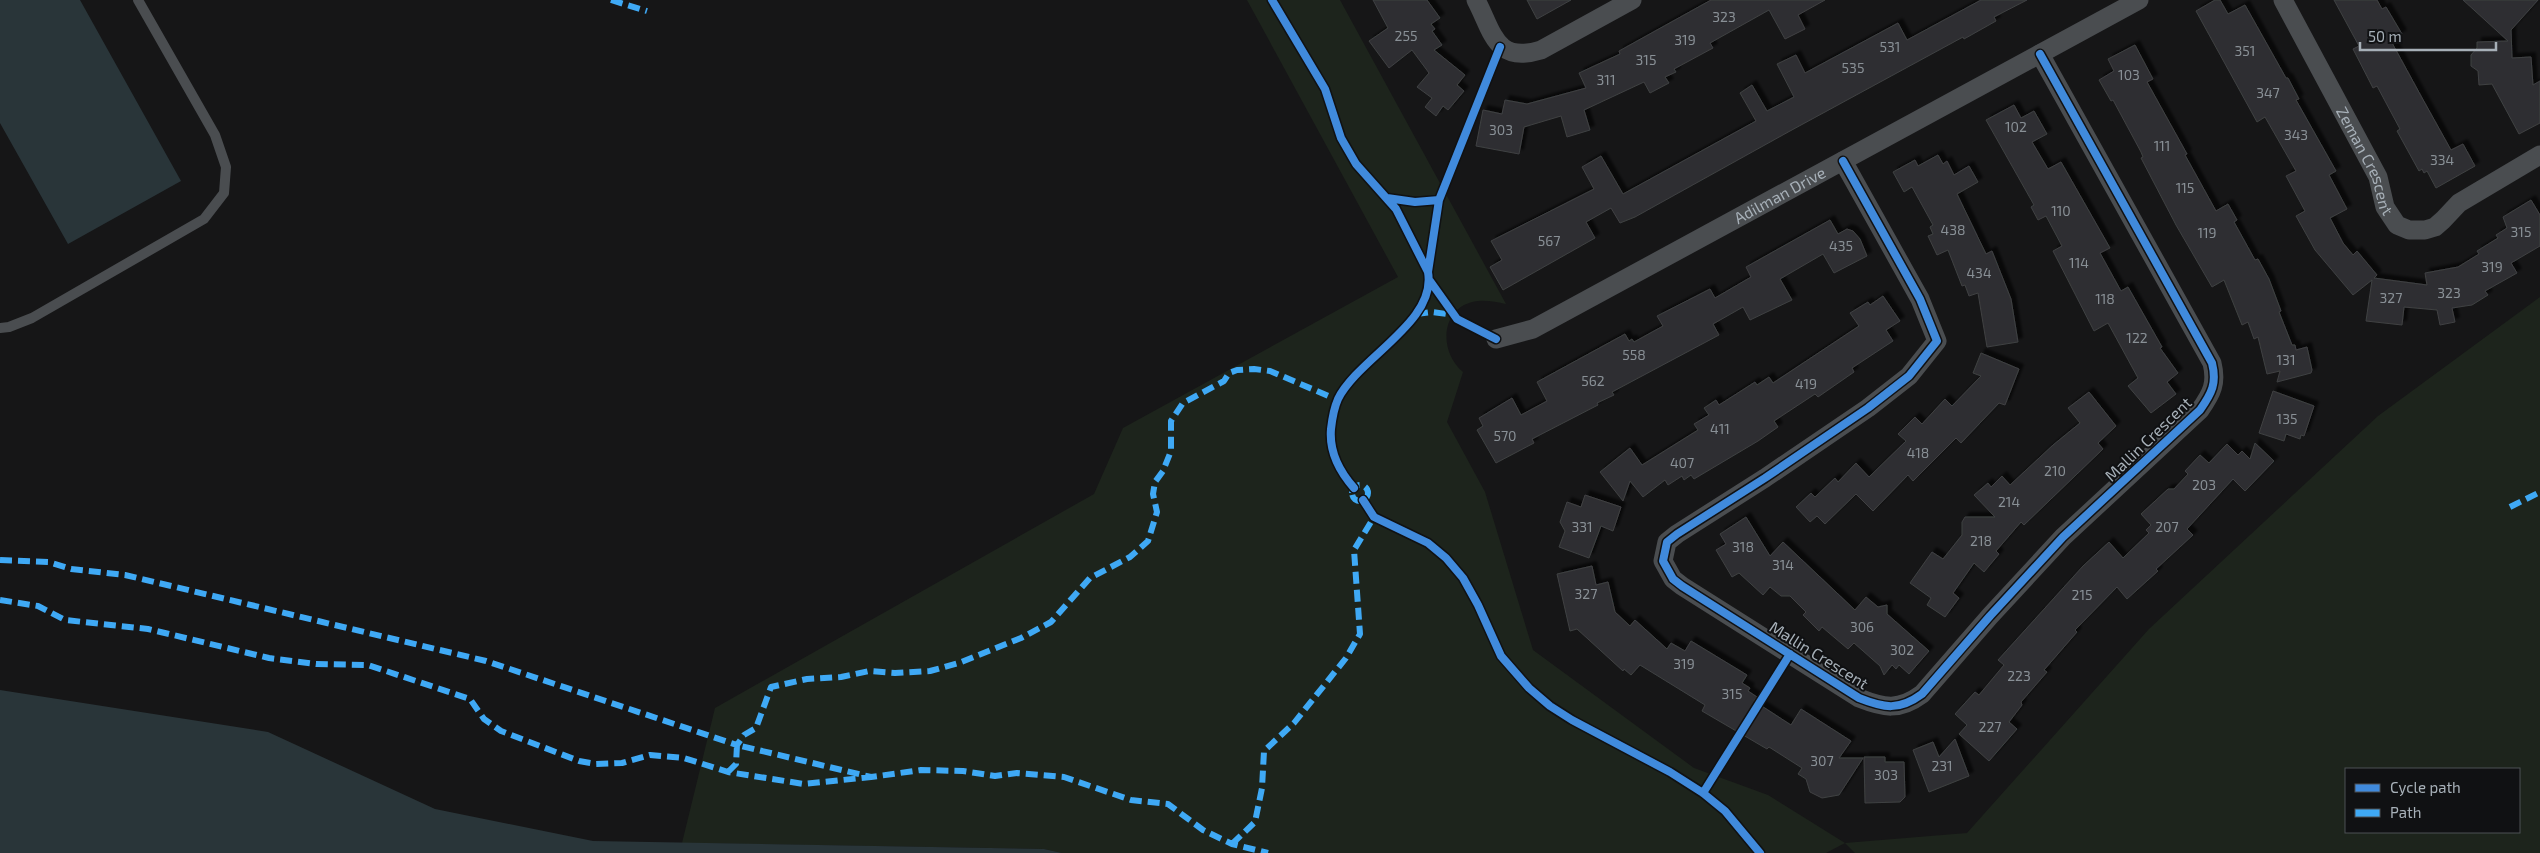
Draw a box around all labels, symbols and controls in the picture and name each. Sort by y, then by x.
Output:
house number: 323 [1712,8,1736,25]
scale bar [2360,20,2496,52]
house number: 255 [1395,27,1417,44]
text: 50 m [2368,27,2402,45]
house number: 319 [1674,31,1696,48]
house number: 531 [1880,38,1900,55]
house number: 351 [2235,42,2255,59]
house number: 315 [1636,51,1656,68]
house number: 535 [1842,59,1864,76]
house number: 103 [2118,66,2140,83]
house number: 311 [1597,71,1615,88]
house number: 347 [2256,84,2280,101]
street label: Zeman Crescent [2333,103,2398,219]
house number: 102 [2005,118,2027,135]
house number: 303 [1489,121,1513,138]
house number: 343 [2284,126,2308,143]
house number: 111 [2154,137,2170,154]
house number: 334 [2430,151,2454,168]
street label: Adilman Drive [1730,162,1829,227]
house number: 115 [2176,179,2194,196]
house number: 110 [2051,202,2071,219]
house number: 438 [1941,221,1965,238]
house number: 315 [2511,223,2531,240]
house number: 119 [2197,224,2217,241]
house number: 567 [1538,232,1560,249]
house number: 435 [1829,237,1853,254]
house number: 114 [2069,254,2089,271]
house number: 319 [2481,258,2503,275]
house number: 434 [1966,264,1992,281]
house number: 323 [2437,284,2461,301]
house number: 327 [2380,289,2402,306]
house number: 118 [2095,290,2115,307]
house number: 122 [2126,329,2148,346]
house number: 558 [1622,346,1646,363]
house number: 131 [2277,351,2295,368]
house number: 562 [1581,372,1605,389]
house number: 419 [1795,375,1817,392]
street label: Mallin Crescent [2100,393,2195,485]
house number: 135 [2277,410,2297,427]
house number: 411 [1710,420,1730,437]
house number: 570 [1493,427,1517,444]
house number: 418 [1907,444,1929,461]
house number: 407 [1670,454,1694,471]
house number: 210 [2044,462,2066,479]
house number: 203 [2192,476,2216,493]
house number: 214 [1998,493,2020,510]
house number: 331 [1571,518,1593,535]
house number: 207 [2155,518,2179,535]
house number: 218 [1970,532,1992,549]
house number: 318 [1732,538,1754,555]
house number: 314 [1772,556,1794,573]
house number: 327 [1575,585,1597,602]
house number: 215 [2072,586,2092,603]
street label: Mallin Crescent [1766,617,1872,693]
house number: 306 [1850,618,1874,635]
house number: 302 [1890,641,1914,658]
house number: 319 [1673,655,1695,672]
house number: 223 [2007,667,2031,684]
house number: 315 [1722,685,1742,702]
house number: 227 [1979,718,2001,735]
house number: 307 [1810,752,1834,769]
house number: 231 [1931,757,1953,774]
house number: 303 [1874,766,1898,783]
legend [2345,768,2520,833]
text: Cycle path [2390,778,2461,796]
text: Path [2390,803,2421,821]

